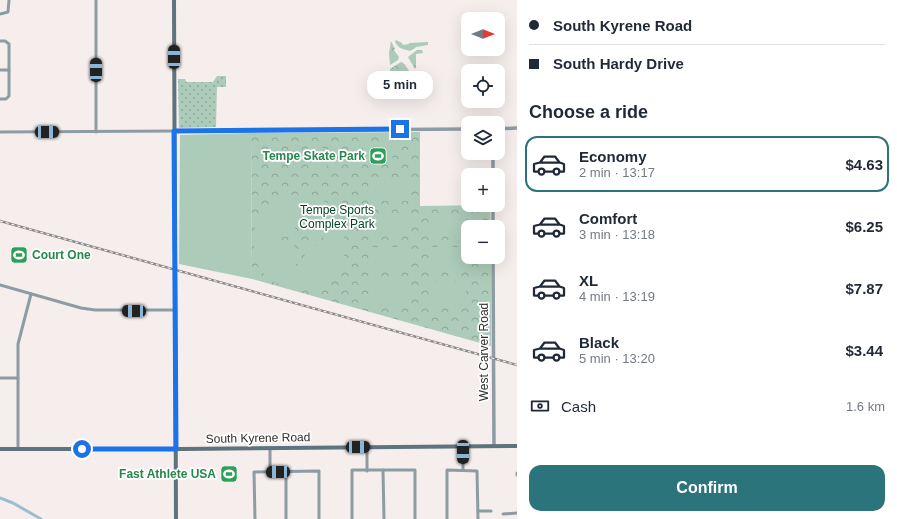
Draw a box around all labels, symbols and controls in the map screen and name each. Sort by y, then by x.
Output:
north arrow [461,12,505,56]
map controls [461,12,505,264]
text: South Kyrene Road [553,17,692,34]
car [168,45,180,69]
text: South Hardy Drive [553,55,684,72]
car [90,58,102,82]
button: locate [461,64,505,108]
callout: 5 min [367,71,433,99]
text: 5 min [383,77,417,92]
text: Choose a ride [529,102,648,122]
button: layers [461,116,505,160]
route end [391,120,409,138]
car [35,126,59,138]
sports icon: Tempe Skate Park [368,146,388,166]
icon: car [531,146,567,182]
text: Economy [579,148,647,165]
place label: Tempe Skate Park [263,149,365,163]
text: $4.63 [845,156,883,173]
text: 2 min · 13:17 [579,165,655,180]
button: + [461,168,505,212]
park label: Tempe Sports Complex Park [299,203,376,231]
icon: car [531,208,567,244]
text: Comfort [579,210,637,227]
text: $6.25 [845,218,883,235]
button: − [461,220,505,264]
text: 3 min · 13:18 [579,227,655,242]
sports icon: Court One [9,245,29,265]
place label: Court One [32,248,91,262]
icon: car [531,270,567,306]
text: XL [579,272,598,289]
text: $7.87 [845,280,883,297]
text: 4 min · 13:19 [579,289,655,304]
street label: West Carver Road [477,303,491,401]
car [122,305,146,317]
icon: car [531,332,567,368]
text: Black [579,334,619,351]
text: $3.44 [845,342,883,359]
text: 5 min · 13:20 [579,351,655,366]
icon: cash [529,395,551,417]
text: Cash [561,398,596,415]
text: 1.6 km [846,399,885,414]
street label: South Kyrene Road [206,430,310,446]
route start [73,440,91,458]
car [457,440,469,464]
car [346,441,370,453]
sports icon: Fast Athlete USA [219,464,239,484]
button: Confirm [529,465,885,511]
car [266,466,290,478]
place label: Fast Athlete USA [119,467,216,481]

